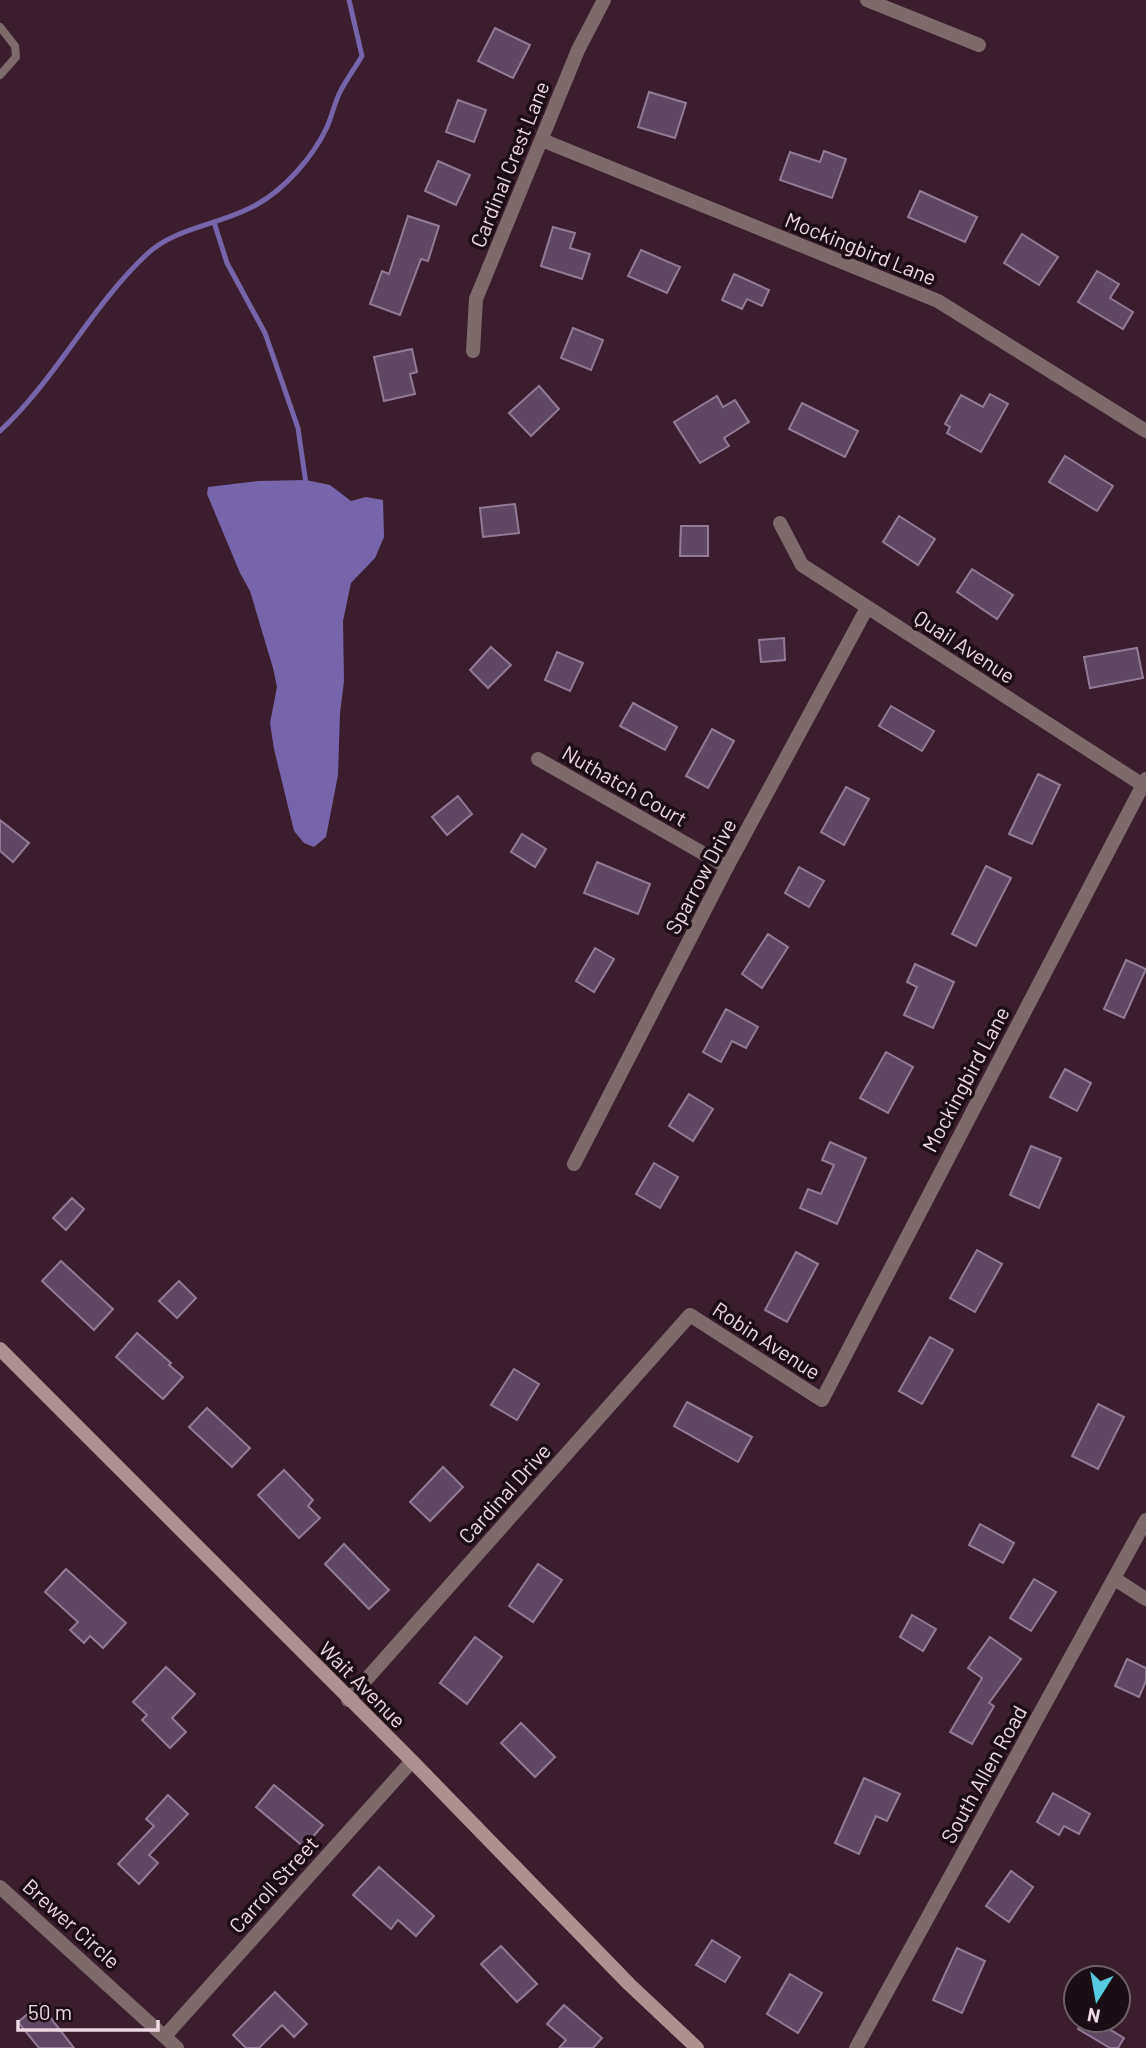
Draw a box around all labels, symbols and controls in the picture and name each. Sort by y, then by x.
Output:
street label: Cardinal Crest Lane [464,77,554,251]
street label: Mockingbird Lane [782,206,940,290]
street label: Quail Avenue [910,604,1020,688]
street label: Nuthatch Court [558,739,692,831]
street label: Sparrow Drive [659,814,741,938]
street label: Mockingbird Lane [916,1002,1014,1156]
street label: Robin Avenue [708,1296,826,1384]
street label: Cardinal Drive [453,1438,555,1548]
street label: Wait Avenue [315,1636,411,1732]
street label: South Allen Road [935,1701,1031,1847]
street label: Carroll Street [223,1831,323,1937]
street label: Brewer Circle [18,1873,126,1973]
north arrow [1062,1964,1132,2034]
scale bar [18,1988,158,2032]
text: 50 m [28,1999,72,2024]
text: N [1085,2004,1102,2029]

